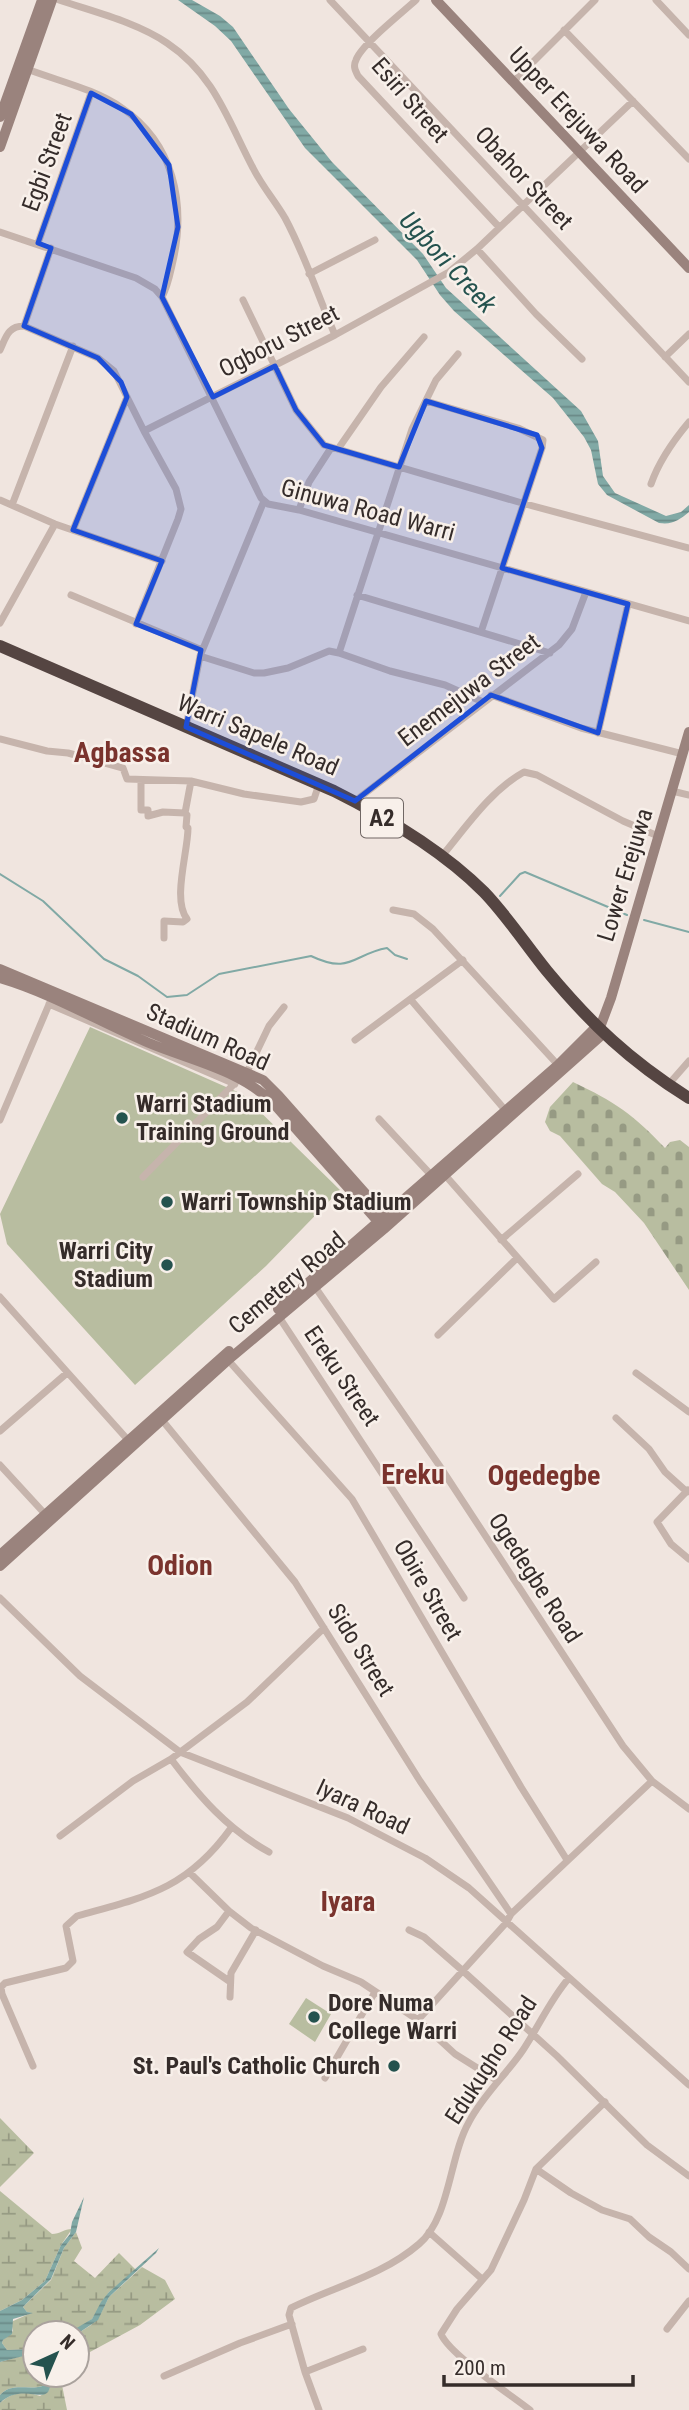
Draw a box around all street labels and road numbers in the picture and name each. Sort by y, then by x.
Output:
street label: Upper Erejuwa Road [503,41,653,199]
street label: Esiri Street [366,52,454,148]
street label: Egbi Street [16,109,78,215]
street label: Obahor Street [469,121,579,235]
street label: Ogboru Street [214,299,344,383]
street label: Ginuwa Road Warri [278,473,458,547]
street label: Enemejuwa Street [393,628,545,752]
street label: Warri Sapele Road [173,688,343,782]
road number: A2 [361,798,403,838]
street label: Lower Erejuwa [592,805,658,945]
street label: Stadium Road [142,997,274,1077]
street label: Cemetery Road [223,1226,351,1340]
street label: Ereku Street [298,1321,386,1431]
street label: Ogedegbe Road [483,1508,587,1648]
street label: Obire Street [388,1535,468,1645]
street label: Sido Street [322,1599,400,1701]
street label: Iyara Road [312,1773,414,1841]
street label: Edukugho Road [439,1991,543,2129]

